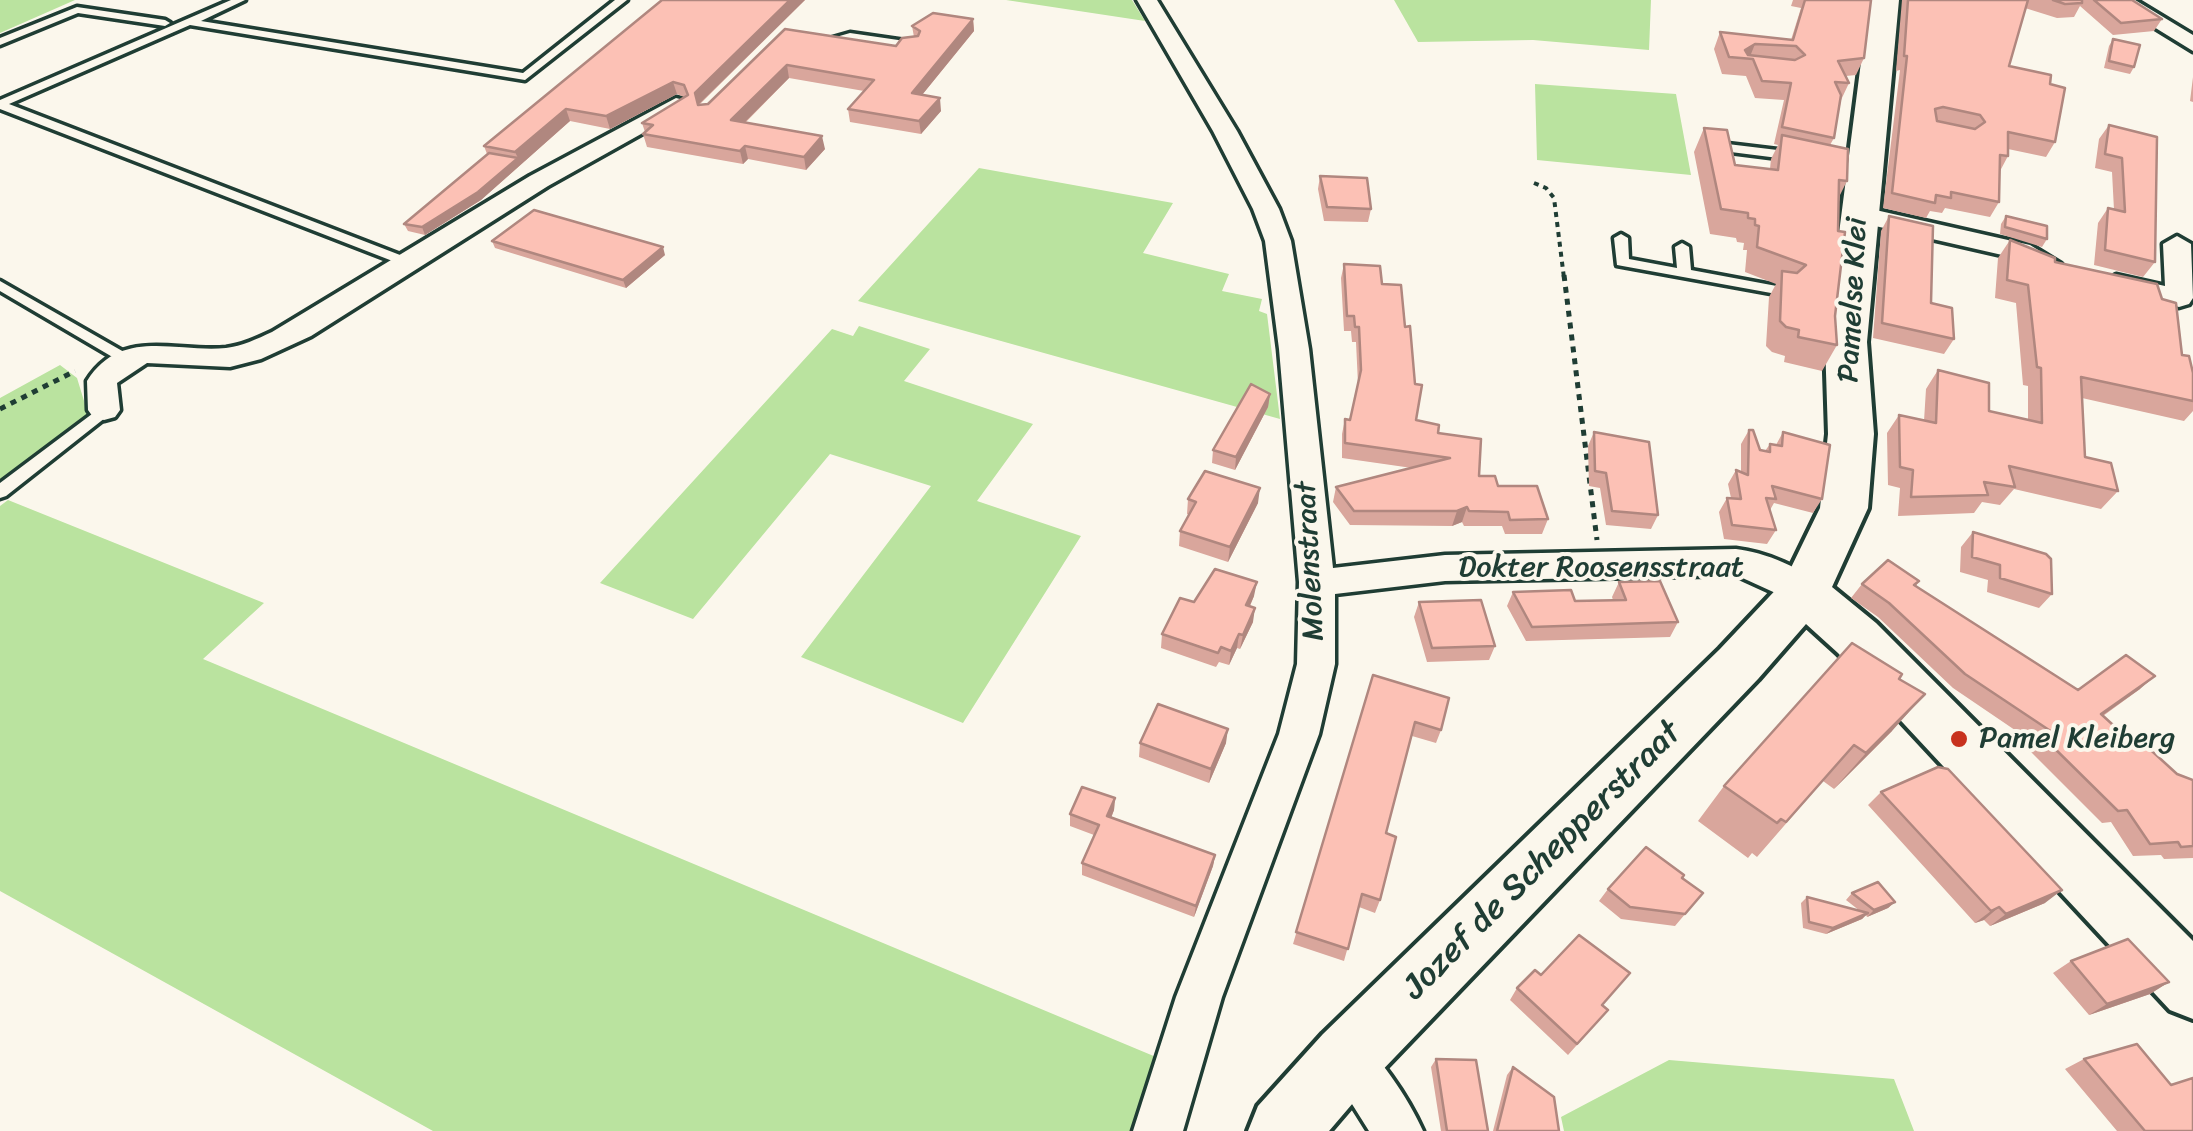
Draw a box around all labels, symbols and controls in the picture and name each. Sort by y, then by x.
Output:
street label: Pamelse Klei [1832,217,1876,383]
street label: Molenstraat [1289,480,1333,642]
street label: Dokter Roosensstraat [1458,550,1744,586]
street label: Jozef de Schepperstraat [1395,713,1691,1009]
place label: Pamel Kleiberg [1979,721,2175,757]
marker: Pamel Kleiberg [1948,728,1970,750]

